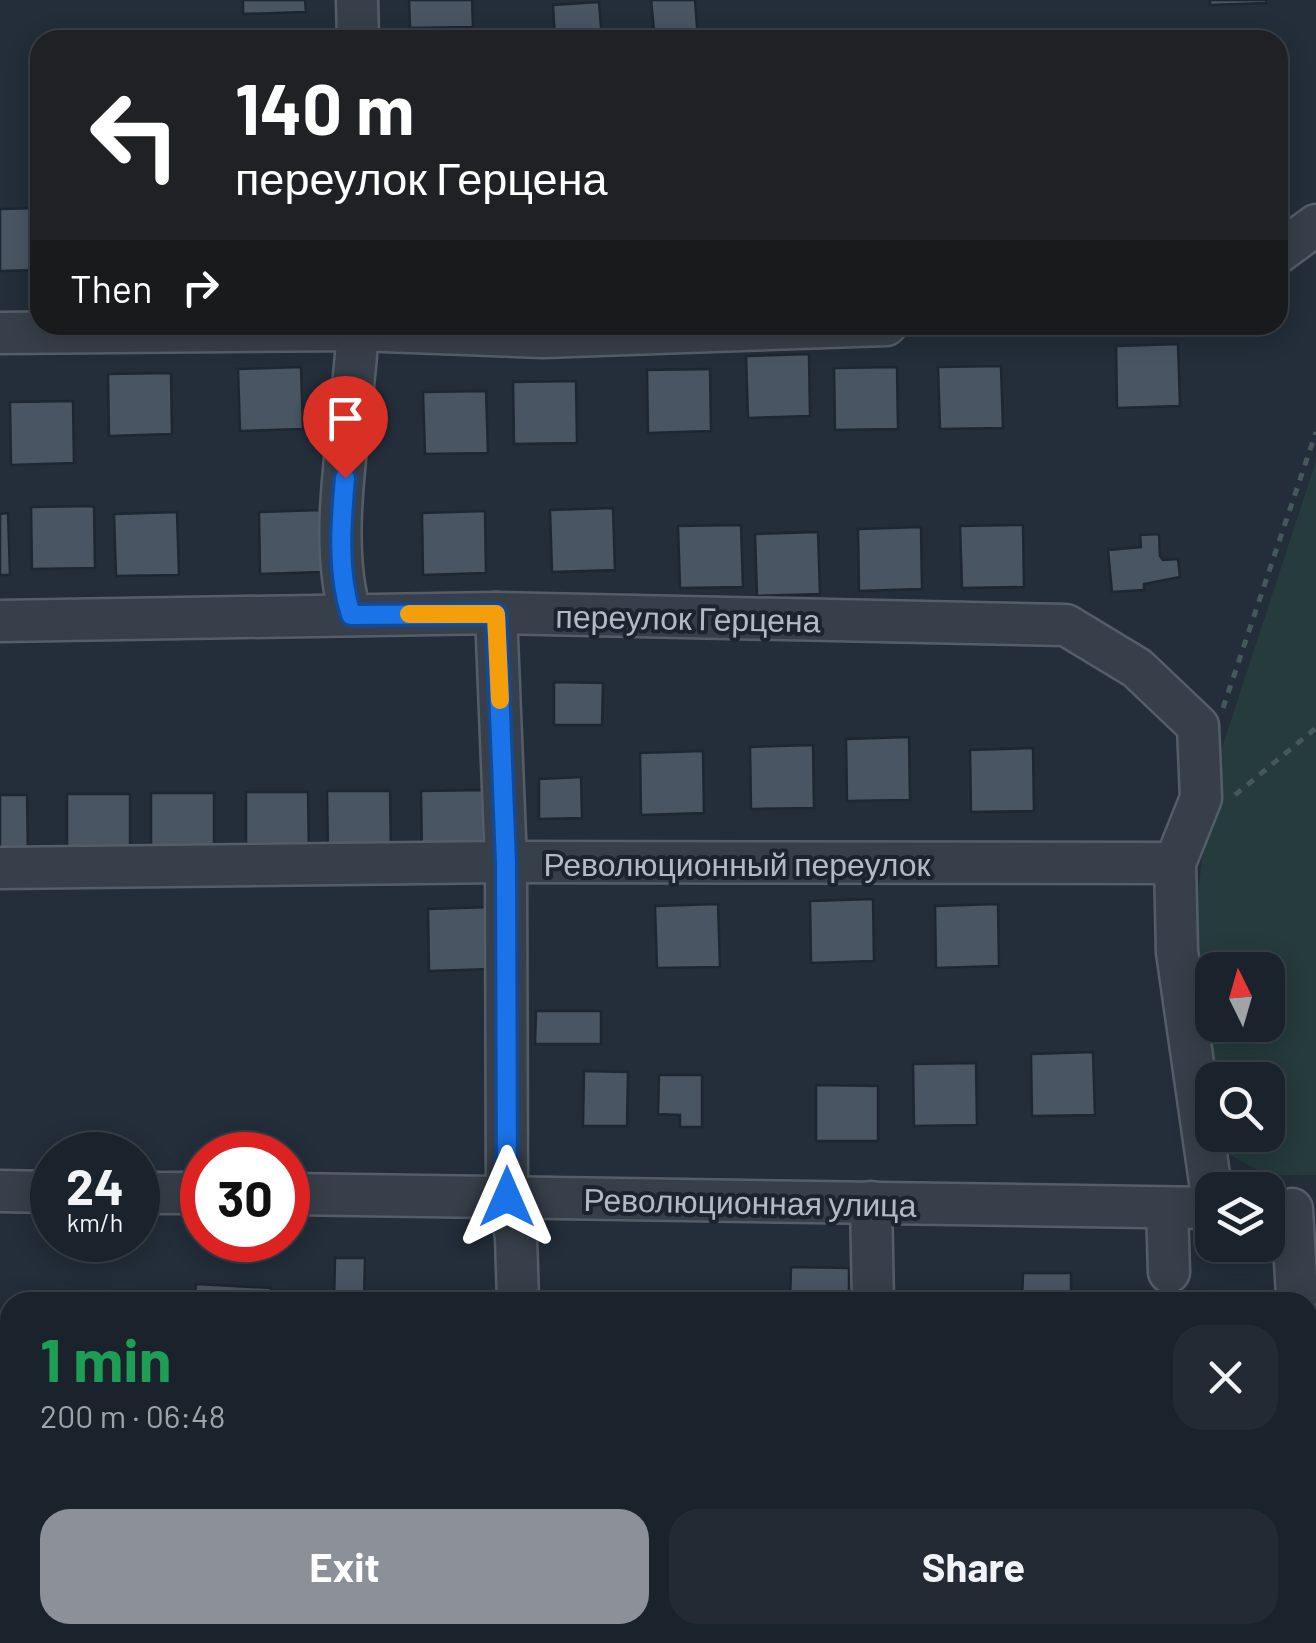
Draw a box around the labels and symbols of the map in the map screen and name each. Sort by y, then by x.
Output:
pin [303,376,388,479]
street label: переулок Герцена [555,596,821,639]
street label: Революционный переулок [543,844,932,883]
north arrow [1195,952,1285,1042]
speed limit sign: 30 [180,1132,310,1262]
position arrow [455,1145,559,1249]
street label: Революционная улица [583,1179,917,1224]

